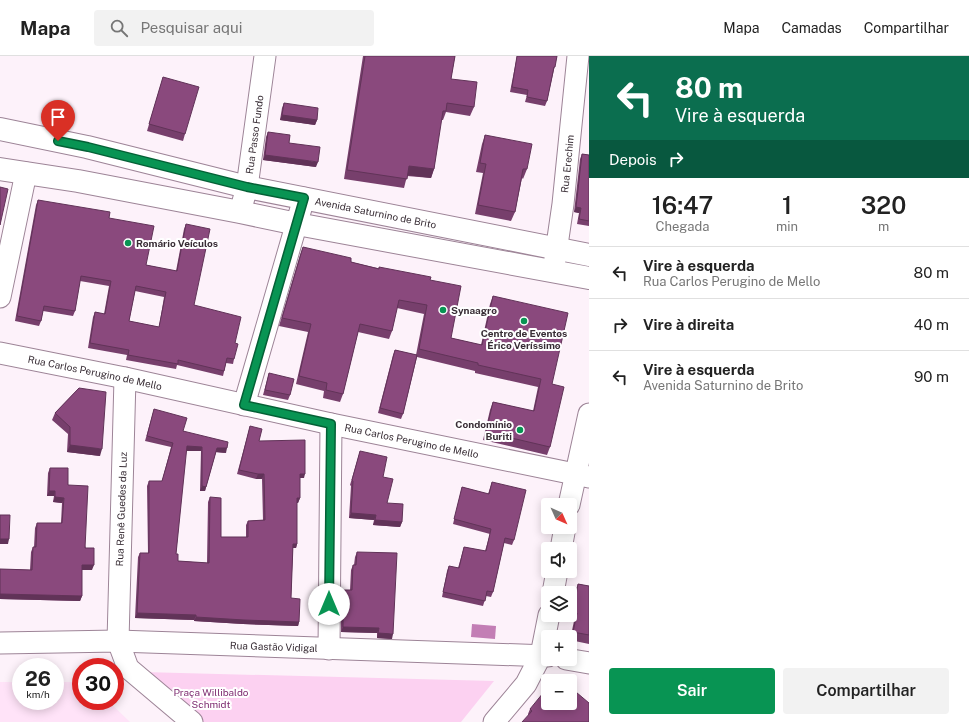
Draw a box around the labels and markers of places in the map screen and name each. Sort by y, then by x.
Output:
pin [41,100,75,141]
place label: Romário Veículos [136,237,218,249]
marker: Romário Veículos [123,238,133,248]
place label: Synaagro [451,304,497,316]
marker: Synaagro [438,305,448,315]
marker: Centro de Eventos Érico Veríssimo [519,316,529,326]
place label: Centro de Eventos Érico Veríssimo [481,327,567,351]
place label: Condomínio Buriti [455,418,512,442]
marker: Condomínio Buriti [515,425,525,435]

